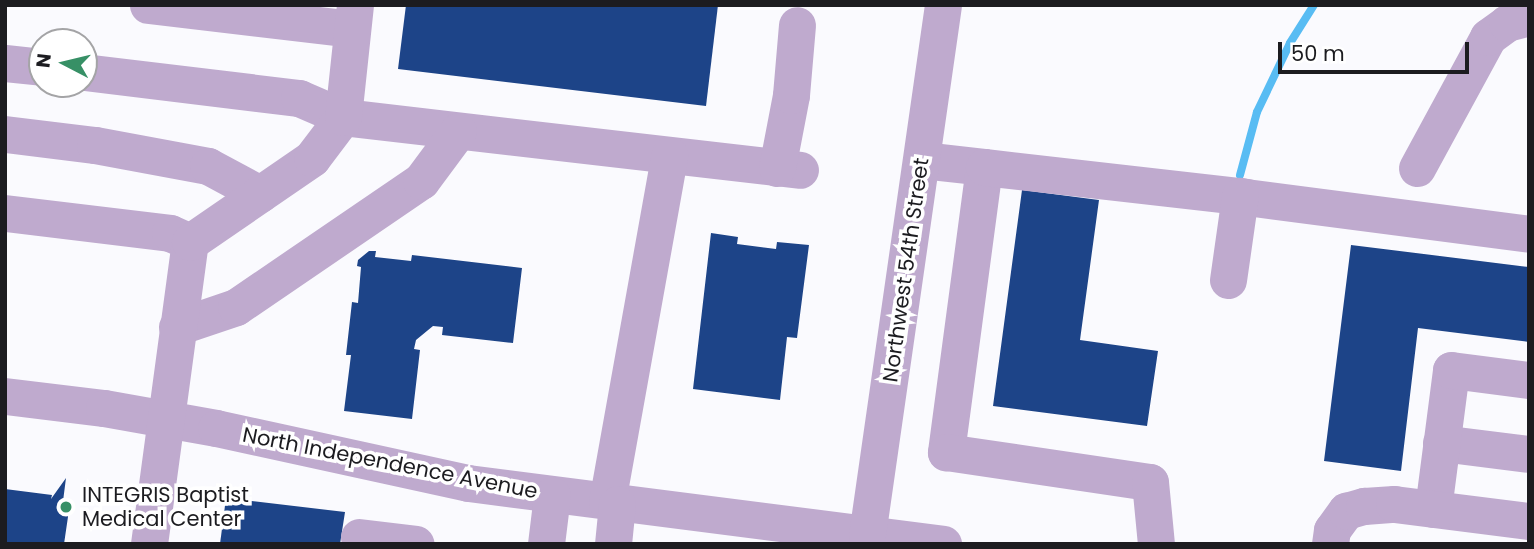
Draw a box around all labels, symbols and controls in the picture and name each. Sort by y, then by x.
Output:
north arrow [28,28,98,98]
scale bar [1282,28,1473,72]
text: 50 m [1291,39,1345,68]
text: N [29,52,58,69]
street label: Northwest 54th Street [878,156,934,384]
street label: North Independence Avenue [240,422,540,504]
place label: INTEGRIS Baptist Medical Center [82,482,249,532]
marker: INTEGRIS Baptist Medical Center [56,497,76,517]

